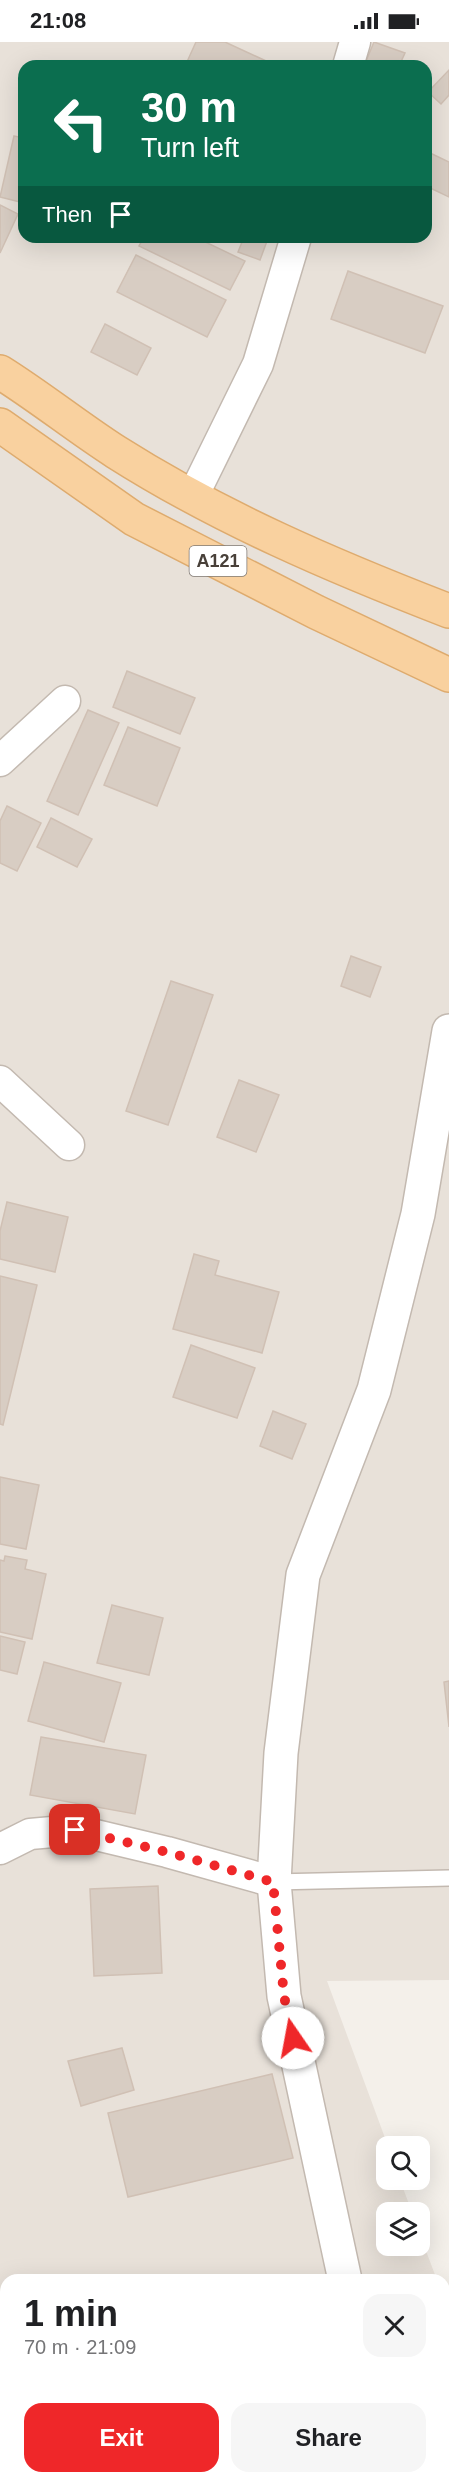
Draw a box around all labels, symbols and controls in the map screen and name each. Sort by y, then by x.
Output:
text: 21:08 [30,8,86,33]
icon: left [42,84,120,162]
text: 30 m [141,84,237,131]
text: Turn left [141,133,239,163]
icon: arrive [104,198,137,231]
text: Then [42,202,92,227]
road number: A121 [190,546,246,576]
pin [49,1804,100,1855]
icon: arrive [58,1813,91,1846]
position arrow [261,2006,325,2070]
map controls [376,2136,430,2256]
button: search [376,2136,430,2190]
button: layers [376,2202,430,2256]
text: 1 min [24,2293,118,2334]
button: close [363,2294,426,2357]
text: 70 m · 21:09 [24,2336,136,2358]
button: Exit [24,2403,219,2472]
button: Share [231,2403,426,2472]

